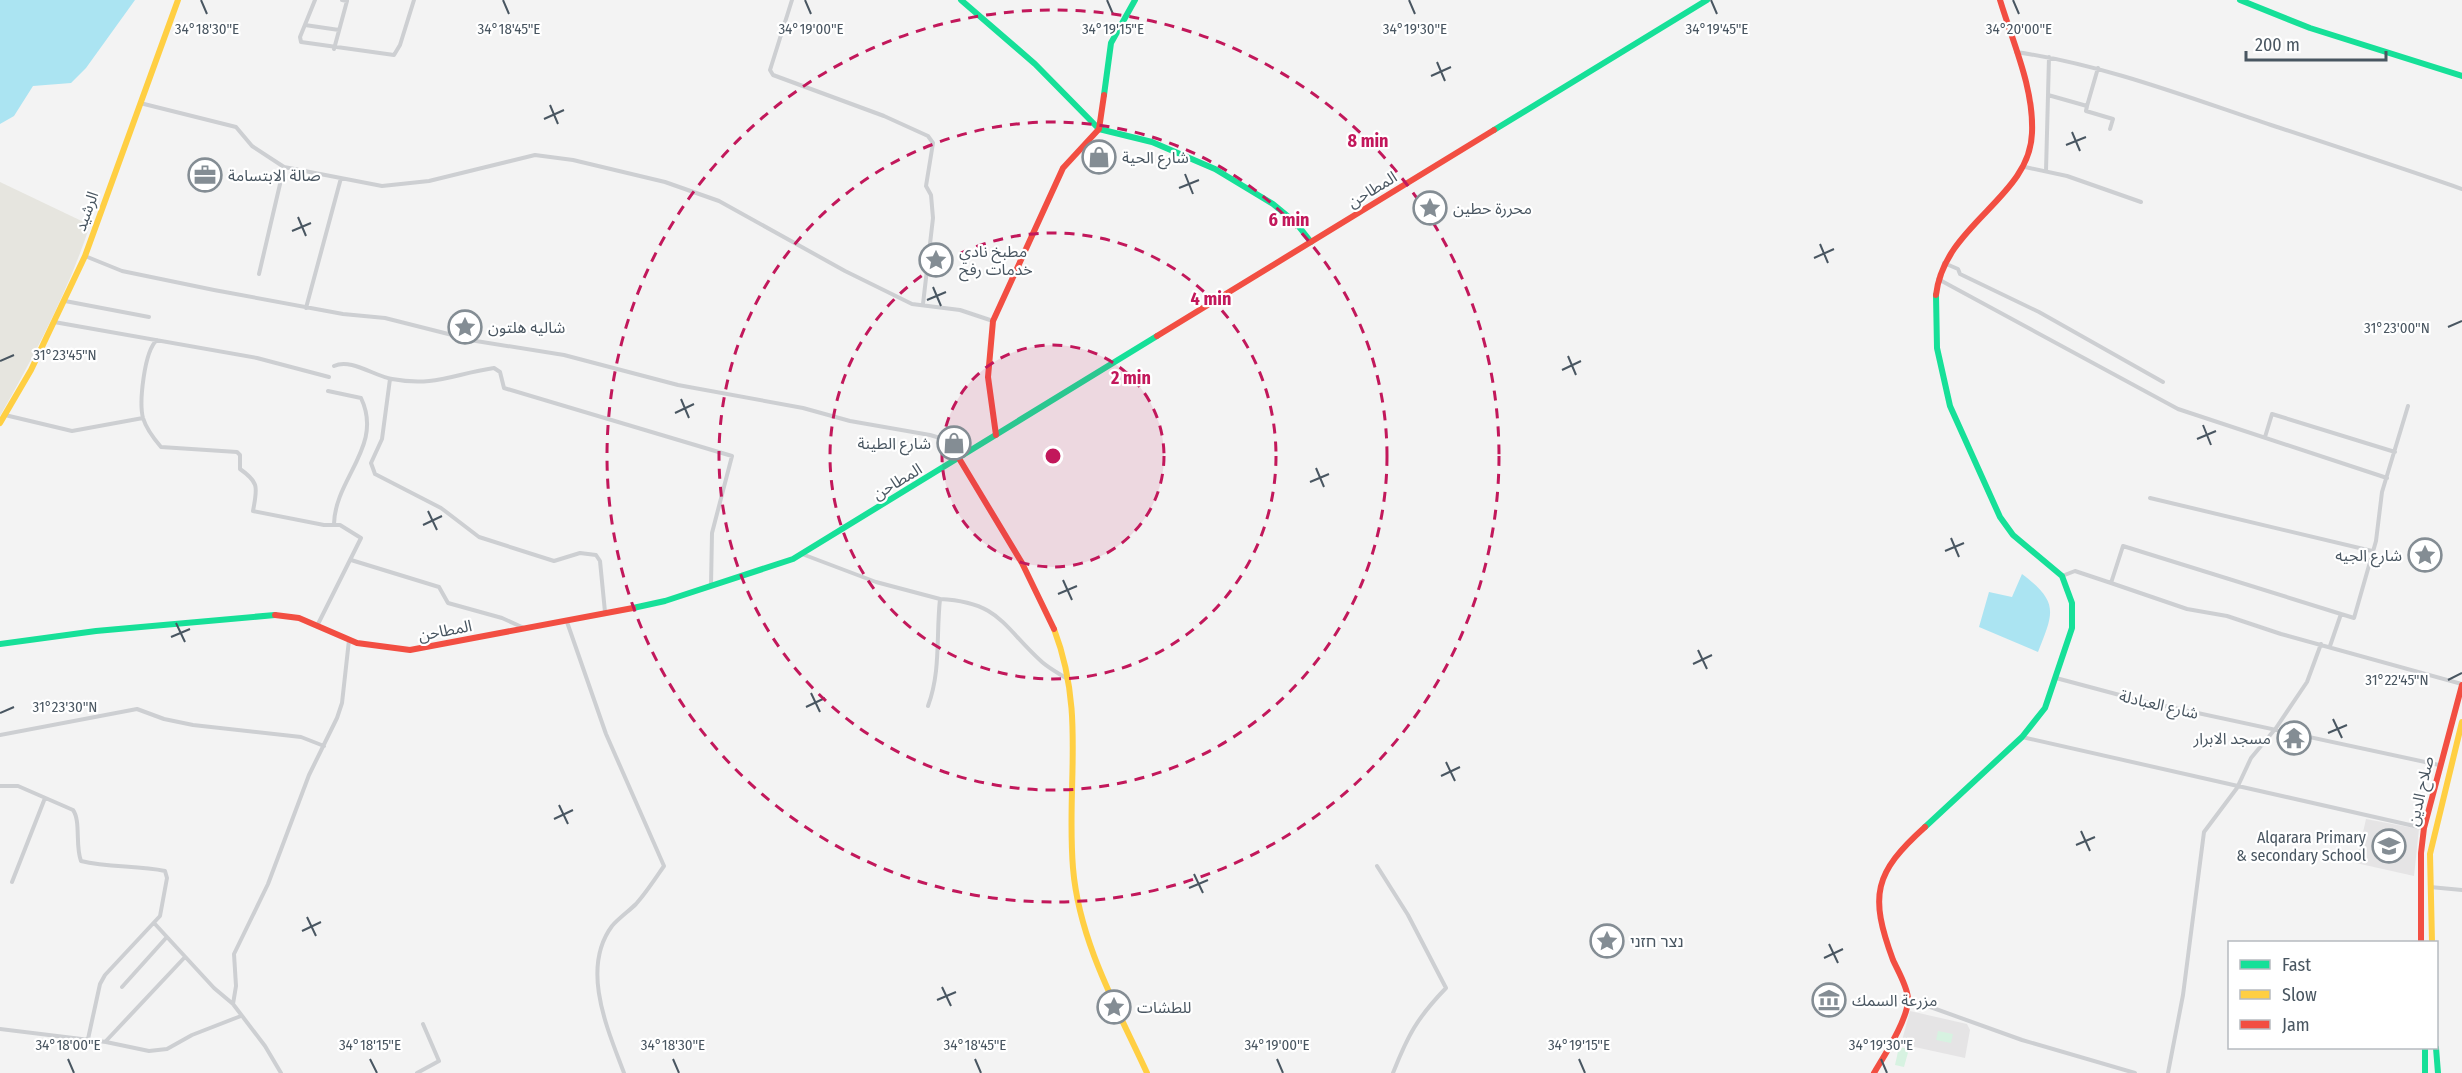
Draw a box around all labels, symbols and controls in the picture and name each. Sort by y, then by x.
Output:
text: 34°18'30"E [175,20,239,38]
text: 34°18'45"E [478,20,540,38]
text: 34°19'00"E [778,20,844,38]
text: 34°19'15"E [1082,20,1144,38]
text: 34°19'30"E [1383,20,1447,38]
text: 34°19'45"E [1686,20,1748,38]
text: 34°20'00"E [1986,20,2052,38]
scale bar [2246,24,2386,62]
text: 200 m [2255,34,2300,56]
text: 8 min [1347,130,1389,152]
shop icon: شارع الحية [1081,139,1117,175]
place label: شارع الحية [1122,148,1189,170]
office icon: صالة الابتسامة [187,157,223,193]
place label: صالة الابتسامة [228,166,321,185]
street label: المطاحن [1344,167,1400,212]
street label: الرشيد [71,189,102,234]
place icon: محررة حطين [1412,190,1448,226]
place label: محررة حطين [1453,199,1532,218]
text: 6 min [1269,209,1310,231]
place icon: مطبخ نادي خدمات رفح [918,242,954,278]
place label: مطبخ نادي خدمات رفح [959,242,1033,282]
text: 4 min [1191,288,1231,310]
place icon: شاليه هلتون [447,309,483,345]
place label: شاليه هلتون [488,318,565,337]
text: 31°23'00"N [2364,319,2430,337]
text: 31°23'45"N [33,346,97,364]
text: 2 min [1110,367,1151,389]
shop icon: شارع الطينة [936,425,972,461]
place label: شارع الطينة [857,434,931,456]
centre of rings [1043,446,1063,466]
street label: المطاحن [869,459,925,504]
place icon: شارع الجيه [2407,537,2443,573]
place label: شارع الجيه [2335,546,2402,568]
street label: المطاحن [417,616,474,645]
text: 31°22'45"N [2365,671,2429,689]
street label: شارع العبادلة [2117,686,2200,726]
text: 31°23'30"N [33,698,97,716]
temple icon: مسجد الابرار [2276,720,2312,756]
place label: مسجد الابرار [2192,729,2271,748]
street label: صلاح الدين [2403,754,2441,828]
place label: Alqarara Primary & secondary School [2236,828,2367,865]
school or university icon: Alqarara Primary & secondary School [2371,828,2407,864]
place icon: נצר חזני [1589,923,1625,959]
place label: נצר חזני [1630,932,1684,951]
legend [2228,941,2438,1049]
text: Fast [2282,954,2311,976]
museum icon: مزرعة السمك [1811,982,1847,1018]
text: Slow [2282,984,2317,1006]
place icon: للطشات [1096,989,1132,1025]
place label: مزرعة السمك [1852,991,1937,1010]
place label: للطشات [1137,998,1191,1017]
text: Jam [2282,1014,2310,1036]
text: 34°18'00"E [35,1036,101,1054]
text: 34°18'15"E [339,1036,401,1054]
text: 34°18'30"E [641,1036,705,1054]
text: 34°18'45"E [944,1036,1006,1054]
text: 34°19'00"E [1244,1036,1310,1054]
text: 34°19'15"E [1548,1036,1610,1054]
text: 34°19'30"E [1849,1036,1913,1054]

